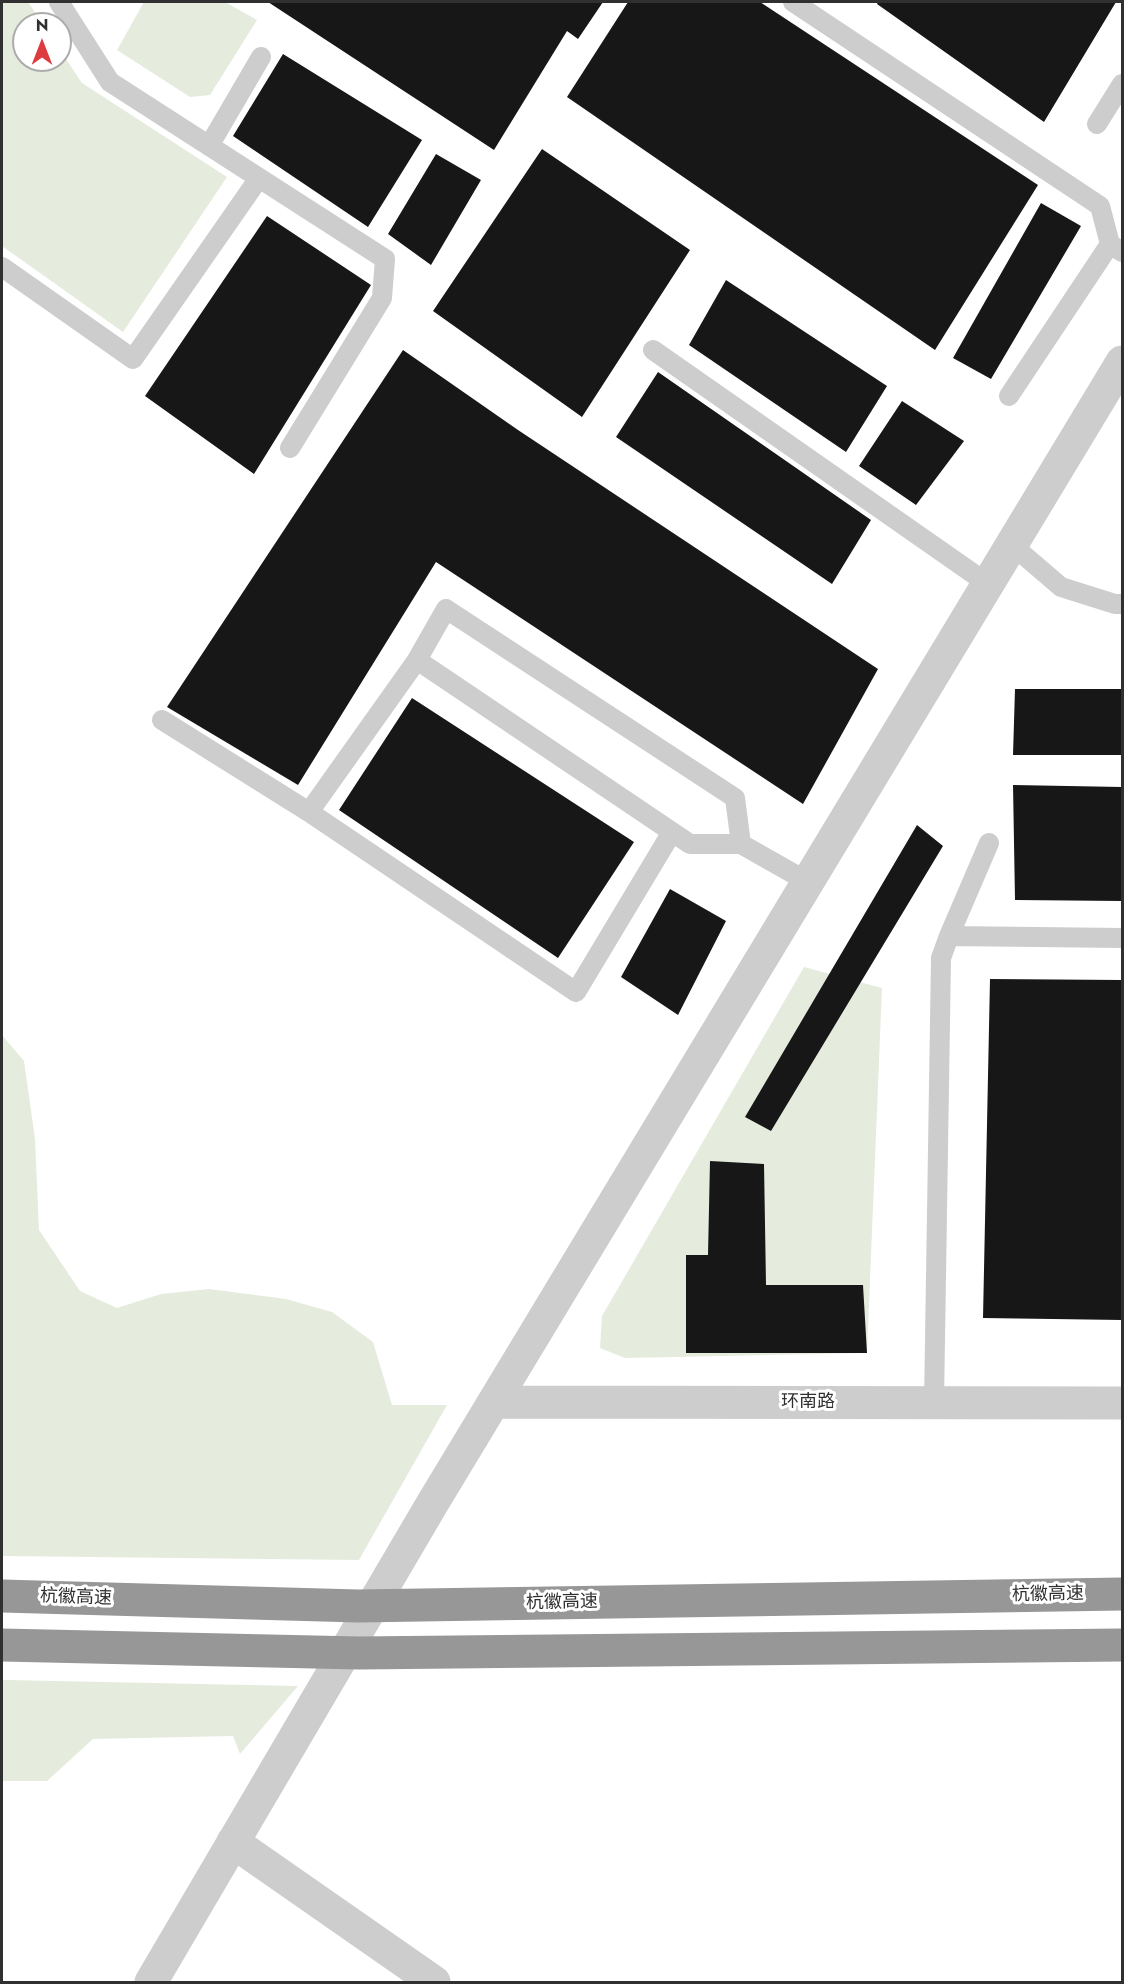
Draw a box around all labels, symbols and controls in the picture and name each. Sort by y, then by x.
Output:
north arrow [12,12,72,72]
text: N [36,14,48,37]
street label: 环南路 [781,1392,835,1414]
street label: 杭徽高速 [1012,1584,1084,1606]
street label: 杭徽高速 [40,1586,112,1610]
street label: 杭徽高速 [526,1592,598,1614]

